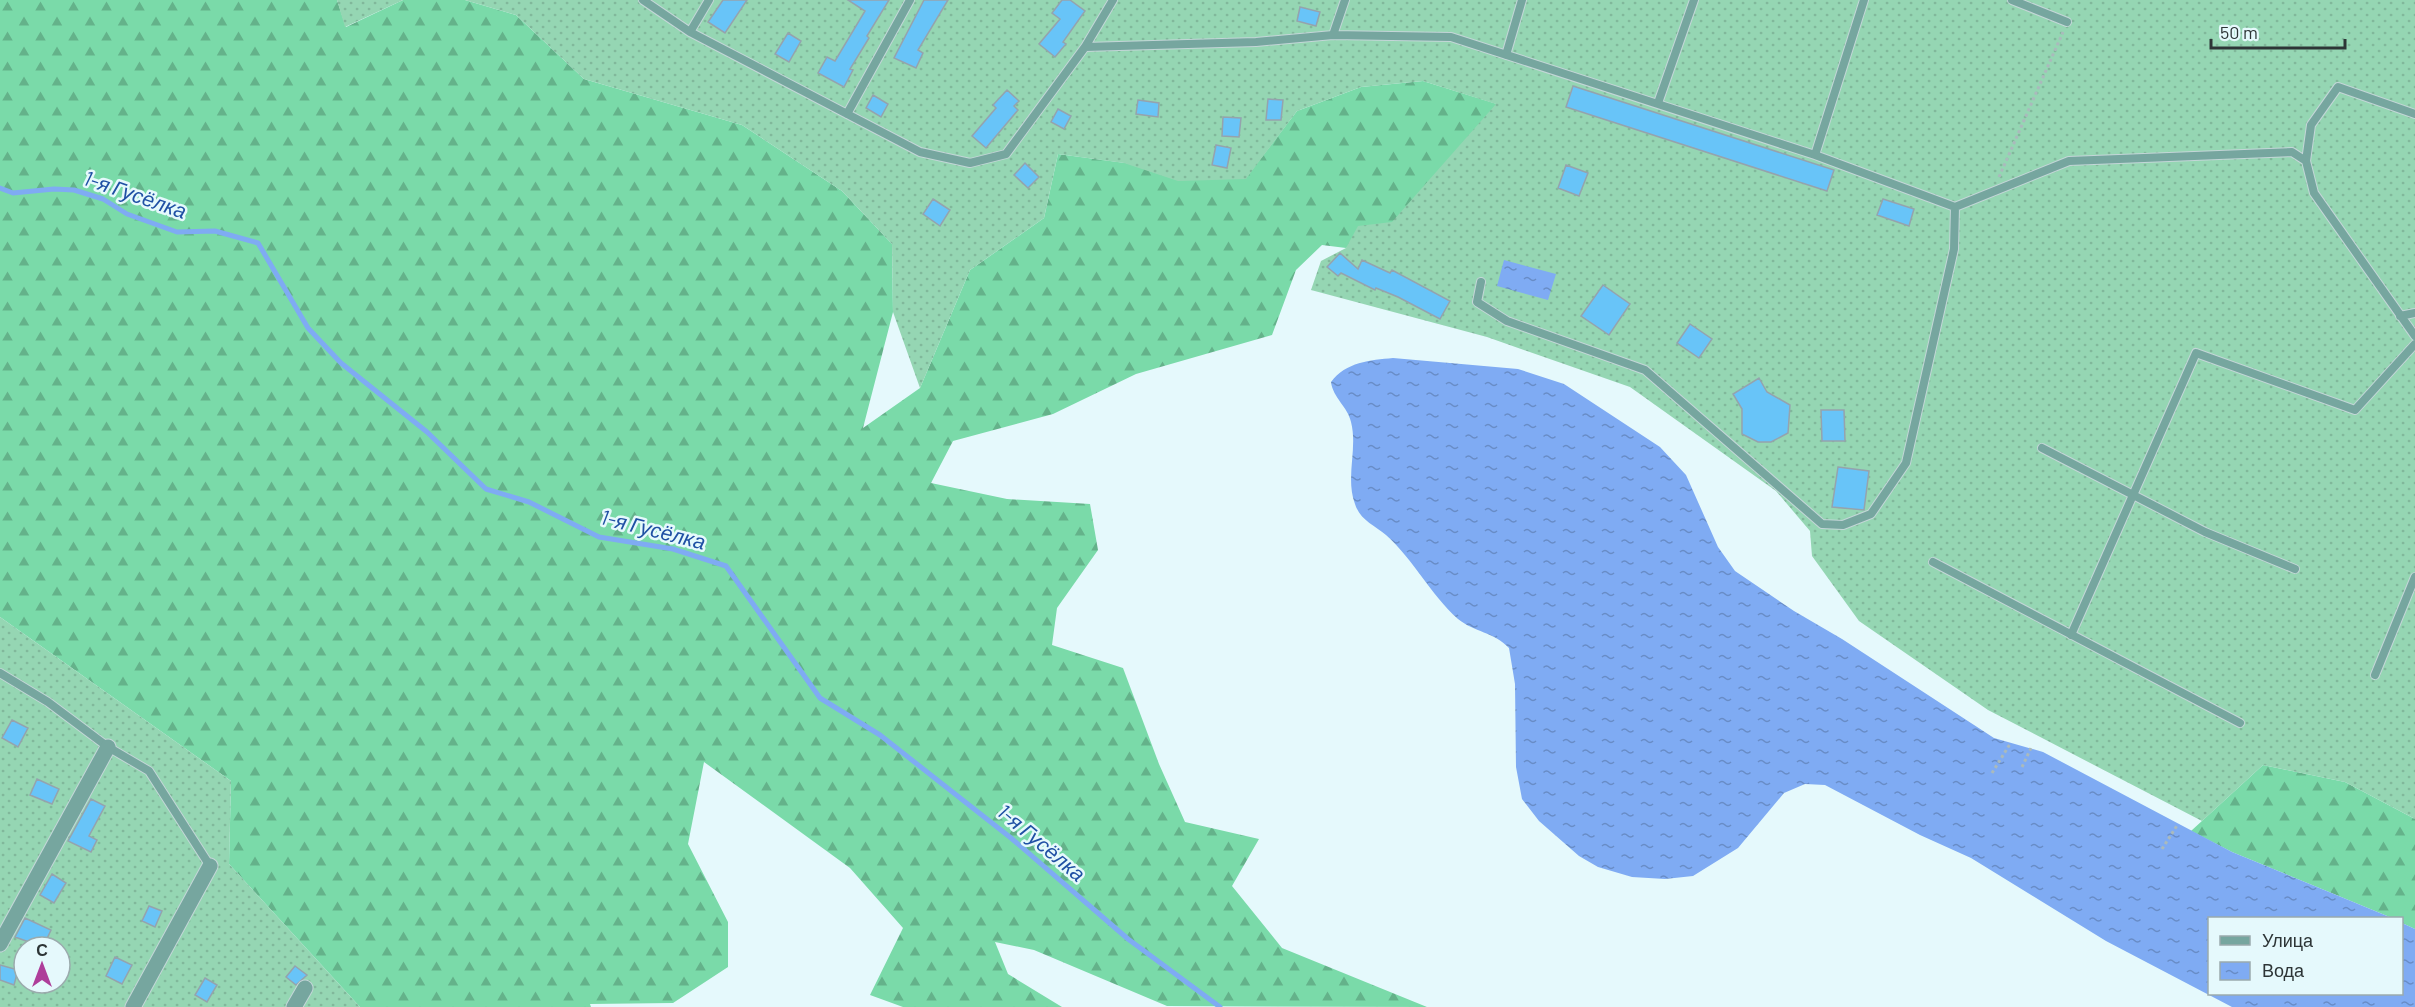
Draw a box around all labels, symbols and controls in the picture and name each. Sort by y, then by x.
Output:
scale bar [2211,12,2344,50]
text: 50 m [2220,21,2258,43]
water label: 1-я Гусёлка [81,164,190,223]
water label: 1-я Гусёлка [598,503,708,554]
water label: 1-я Гусёлка [993,798,1091,886]
legend [2208,917,2403,995]
text: Улица [2262,929,2314,951]
north arrow [12,935,72,995]
text: С [36,940,48,959]
text: Вода [2262,959,2305,981]

